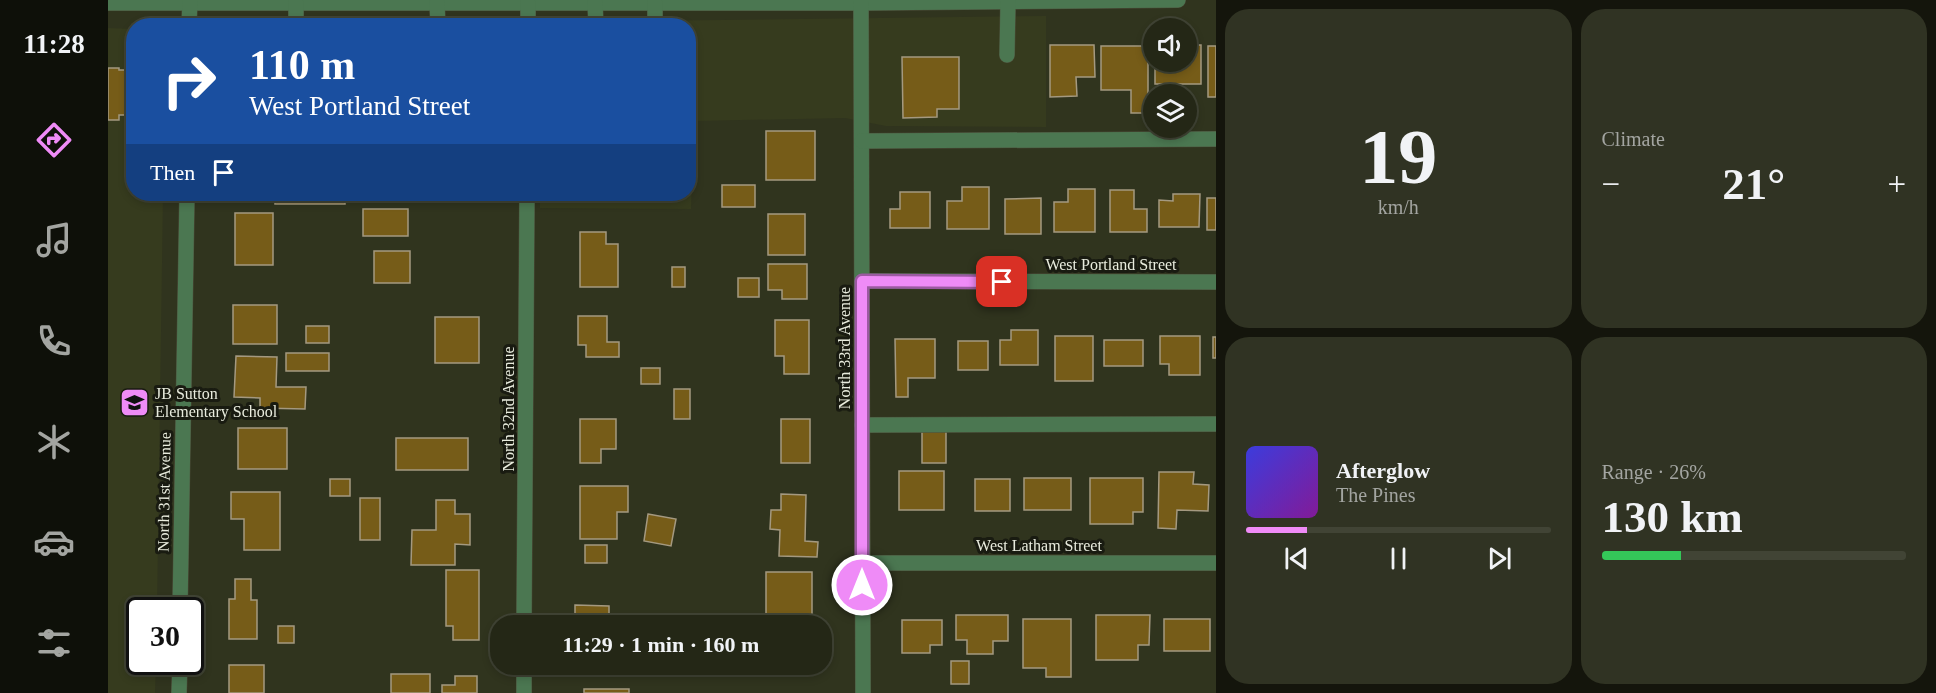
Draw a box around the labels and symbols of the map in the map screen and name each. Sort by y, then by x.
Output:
pin [976,256,1027,307]
street label: West Portland Street [1045,256,1177,273]
street label: North 33rd Avenue [836,287,853,409]
street label: North 32nd Avenue [500,346,517,472]
place label: JB Sutton Elementary School [155,385,278,421]
school or university icon: JB Sutton Elementary School [118,386,150,418]
street label: North 31st Avenue [154,432,174,552]
street label: West Latham Street [976,537,1102,554]
position arrow [830,553,894,617]
speed limit sign: 30 [126,597,204,675]

